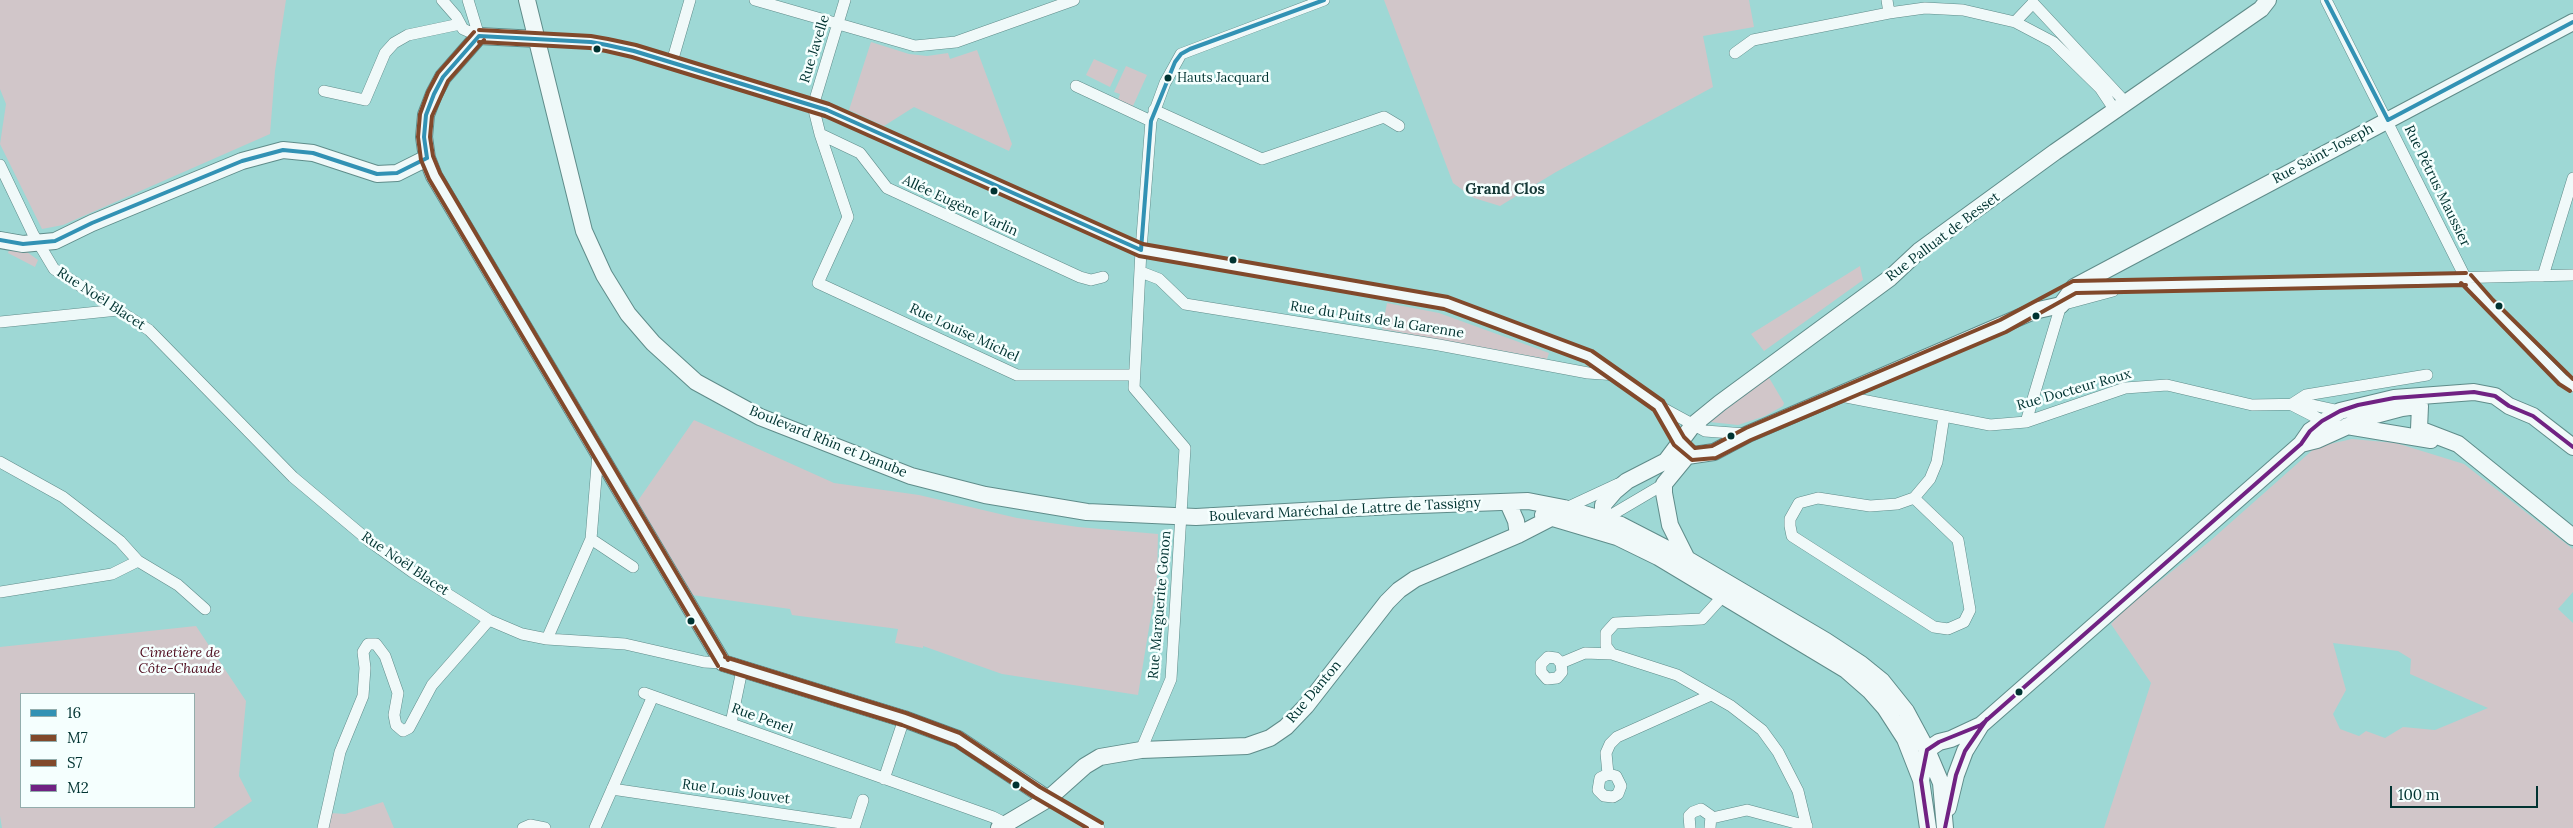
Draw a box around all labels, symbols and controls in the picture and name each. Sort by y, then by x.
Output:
street label: Rue Javelle [797,13,833,85]
unlabelled marker [592,44,602,54]
place label: Hauts Jacquard [1177,70,1269,86]
marker: Hauts Jacquard [1163,73,1173,83]
street label: Rue Saint-Joseph [2270,120,2376,188]
street label: Rue Pétrus Maussier [2400,122,2474,250]
street label: Allée Eugène Varlin [900,172,1020,240]
district label: Grand Clos [1465,181,1545,199]
unlabelled marker [989,186,999,196]
street label: Rue Palluat de Besset [1883,189,2003,285]
unlabelled marker [1228,255,1238,265]
street label: Rue Noël Blacet [54,264,148,334]
street label: Rue du Puits de la Garenne [1289,298,1465,342]
street label: Rue Louise Michel [907,300,1021,366]
unlabelled marker [2494,301,2504,311]
unlabelled marker [2031,311,2041,321]
street label: Rue Docteur Roux [2015,366,2133,414]
street label: Boulevard Rhin et Danube [747,403,909,481]
unlabelled marker [1726,431,1736,441]
street label: Boulevard Maréchal de Lattre de Tassigny [1209,494,1481,526]
street label: Rue Noël Blacet [358,528,452,600]
street label: Rue Marguerite Gonon [1145,530,1175,680]
unlabelled marker [686,616,696,626]
park label: Cimetière de Côte-Chaude [138,645,222,678]
street label: Rue Danton [1283,657,1345,727]
unlabelled marker [2014,687,2024,697]
legend [20,693,195,808]
street label: Rue Penel [729,700,795,738]
text: 16 [67,703,81,722]
text: M7 [67,728,88,747]
text: S7 [67,753,82,772]
street label: Rue Louis Jouvet [681,776,791,808]
scale bar [2393,776,2540,808]
text: M2 [67,778,89,797]
unlabelled marker [1011,780,1021,790]
text: 100 m [2398,785,2439,804]

